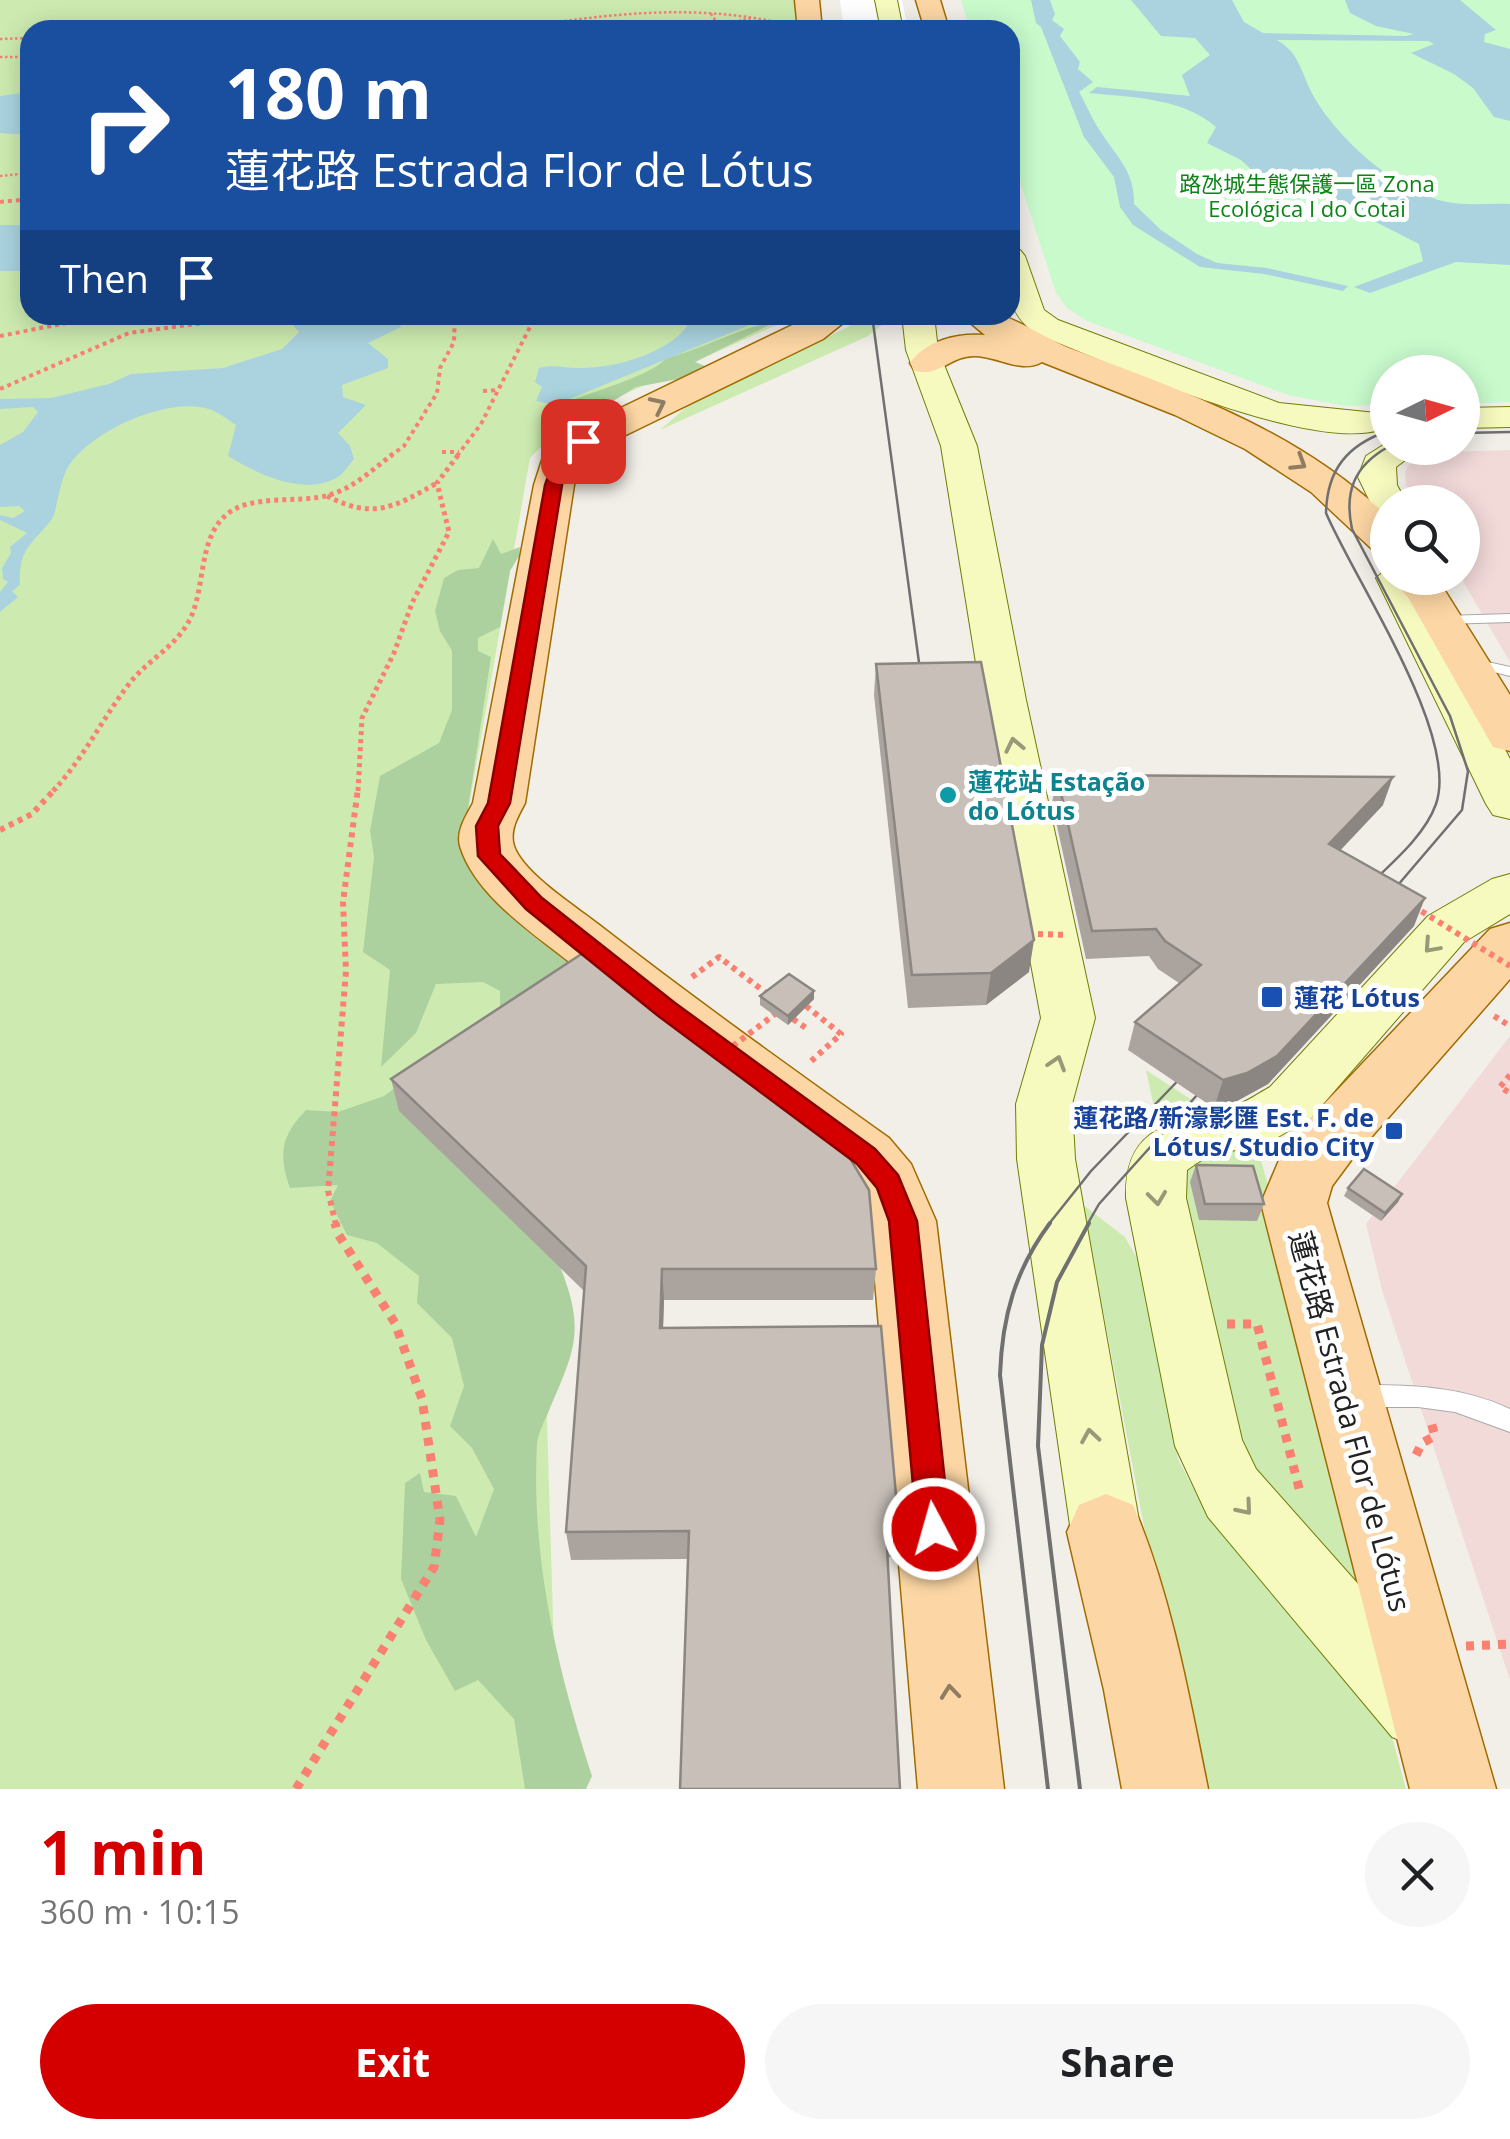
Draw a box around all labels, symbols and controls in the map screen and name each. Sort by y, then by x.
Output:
text: 180 m [225,44,432,140]
icon: right [60,60,190,190]
text: 蓮花路 Estrada Flor de Lótus [225,139,814,200]
park label: 路氹城生態保護一區 Zona Ecológica I do Cotai [1179,168,1435,223]
icon: arrive [169,250,224,305]
text: Then [60,252,149,304]
north arrow [1370,355,1480,465]
map controls [1370,355,1480,595]
one-way arrow [648,397,666,417]
pin [541,399,626,484]
icon: arrive [556,414,611,469]
one-way arrow [1288,450,1306,469]
button: search [1370,485,1480,595]
one-way arrow [1004,737,1025,754]
place label: 蓮花站 Estação do Lótus [968,764,1145,827]
marker: 蓮花站 Estação do Lótus [937,784,959,806]
one-way arrow [1424,934,1442,953]
place label: 蓮花 Lótus [1294,980,1420,1014]
marker: 蓮花 Lótus [1259,984,1285,1010]
one-way arrow [1045,1056,1066,1073]
place label: 蓮花路/新濠影匯 Est. F. de Lótus/ Studio City [1073,1100,1375,1163]
marker: 蓮花路/新濠影匯 Est. F. de Lótus/ Studio City [1383,1120,1405,1142]
one-way arrow [1146,1190,1167,1207]
street label: 蓮花路 Estrada Flor de Lótus [1280,1226,1422,1616]
one-way arrow [1080,1428,1101,1445]
position arrow [882,1477,986,1581]
one-way arrow [1233,1496,1251,1515]
one-way arrow [940,1684,962,1700]
text: 1 min [40,1811,207,1893]
button: close [1365,1822,1470,1927]
text: 360 m · 10:15 [40,1890,239,1933]
button: Exit [40,2004,745,2119]
button: Share [765,2004,1470,2119]

